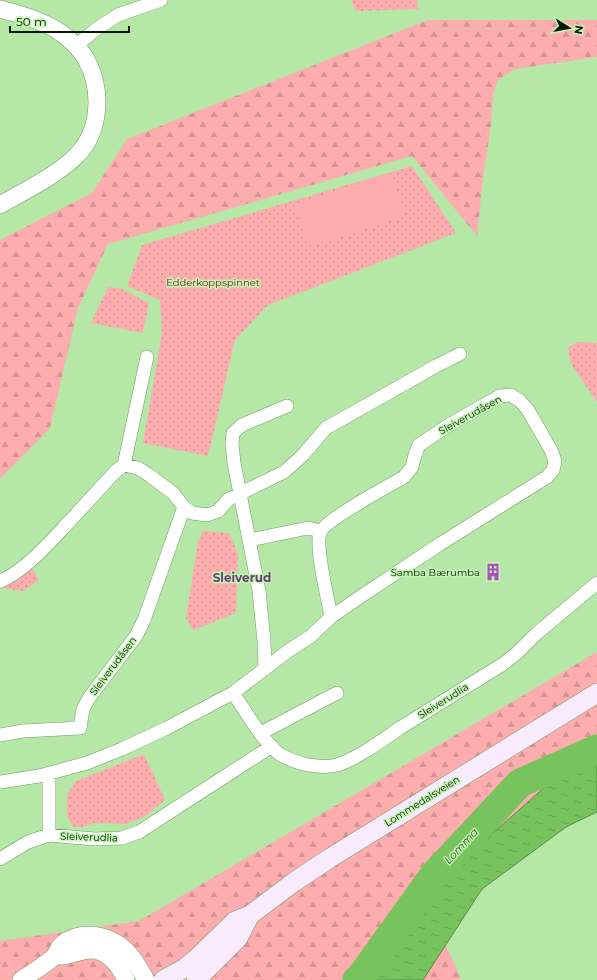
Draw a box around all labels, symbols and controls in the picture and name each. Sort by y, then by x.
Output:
scale bar [10,8,129,34]
north arrow [549,8,589,48]
text: 50 m [16,14,47,29]
text: N [571,24,587,36]
park label: Edderkoppspinnet [166,276,260,289]
street label: Sleiverudåsen [436,392,504,438]
building icon: Samba Bærumba [483,562,503,582]
place label: Samba Bærumba [391,566,480,579]
district label: Sleiverud [213,570,271,585]
street label: Sleiverudåsen [87,634,139,698]
street label: Sleiverudlia [415,680,471,722]
street label: Lommedalsveien [382,773,462,829]
water label: Lomma [441,825,481,867]
street label: Sleiverudlia [60,829,118,845]

